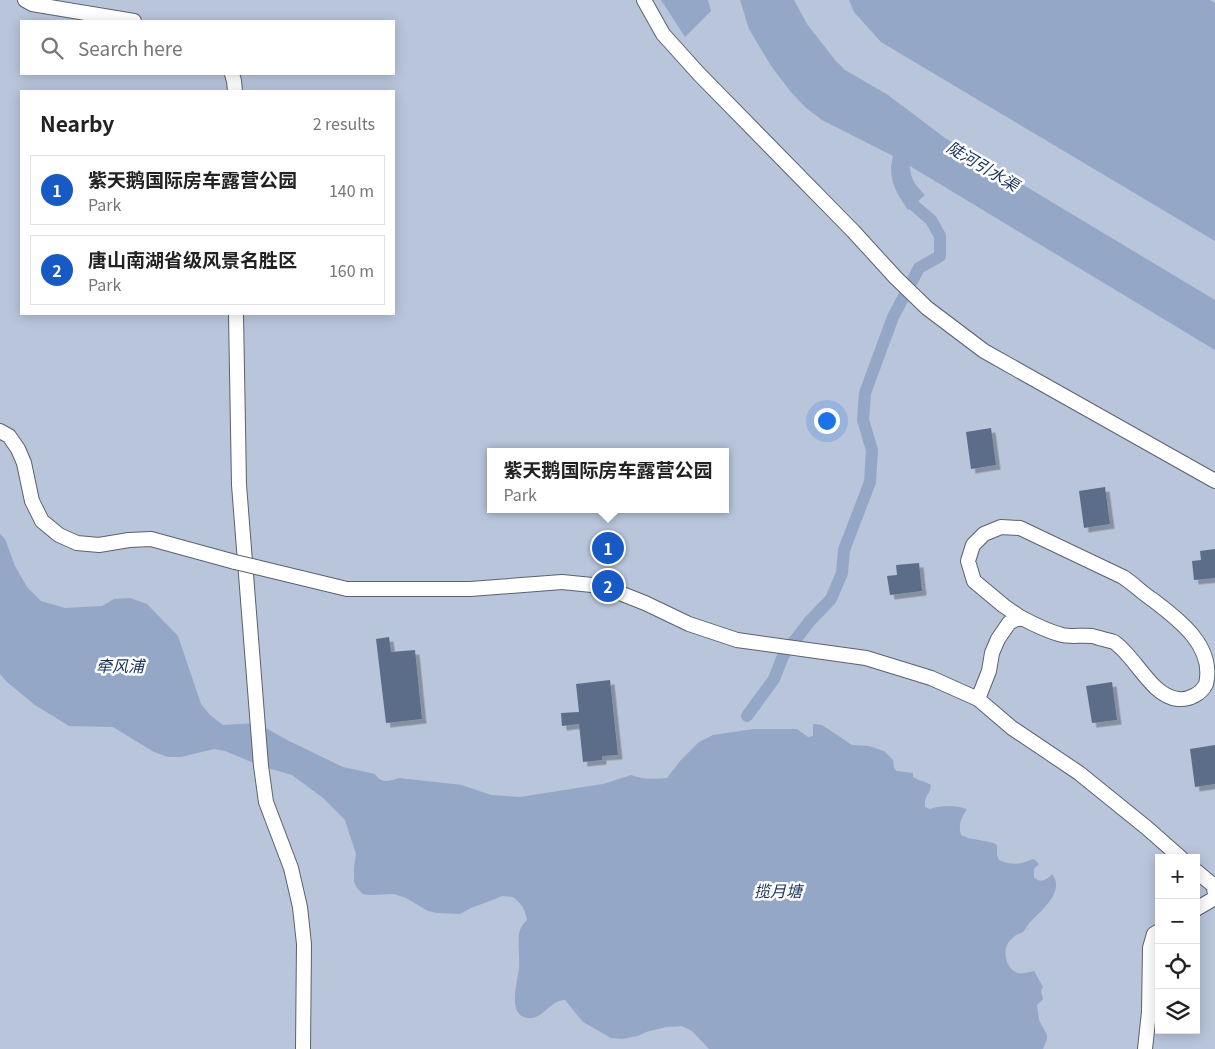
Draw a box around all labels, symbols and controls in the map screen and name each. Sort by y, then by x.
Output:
search box [20,20,395,75]
icon: search [38,34,66,62]
text: Search here [78,34,182,61]
text: Nearby [40,108,114,138]
text: 2 results [313,111,375,135]
water label: 陡河引水渠 [943,134,1026,197]
text: 紫天鹅国际房车露营公园 [88,165,297,192]
text: 1 [52,178,62,202]
text: 140 m [329,178,374,202]
text: Park [88,192,121,216]
text: 唐山南湖省级风景名胜区 [88,245,297,272]
text: 2 [52,258,62,282]
text: 160 m [329,258,374,282]
text: Park [88,272,121,296]
your location [814,408,840,434]
popup [487,448,729,513]
text: 紫天鹅国际房车露营公园 [503,455,713,482]
text: Park [503,482,537,506]
pin: 1 [592,529,624,567]
pin: 2 [592,567,624,605]
water label: 牵风浦 [96,653,147,677]
map controls [1155,854,1200,1034]
button: + [1155,854,1200,899]
water label: 揽月塘 [754,878,805,902]
button: − [1155,899,1200,944]
button: locate [1155,944,1200,989]
button: layers [1155,989,1200,1034]

